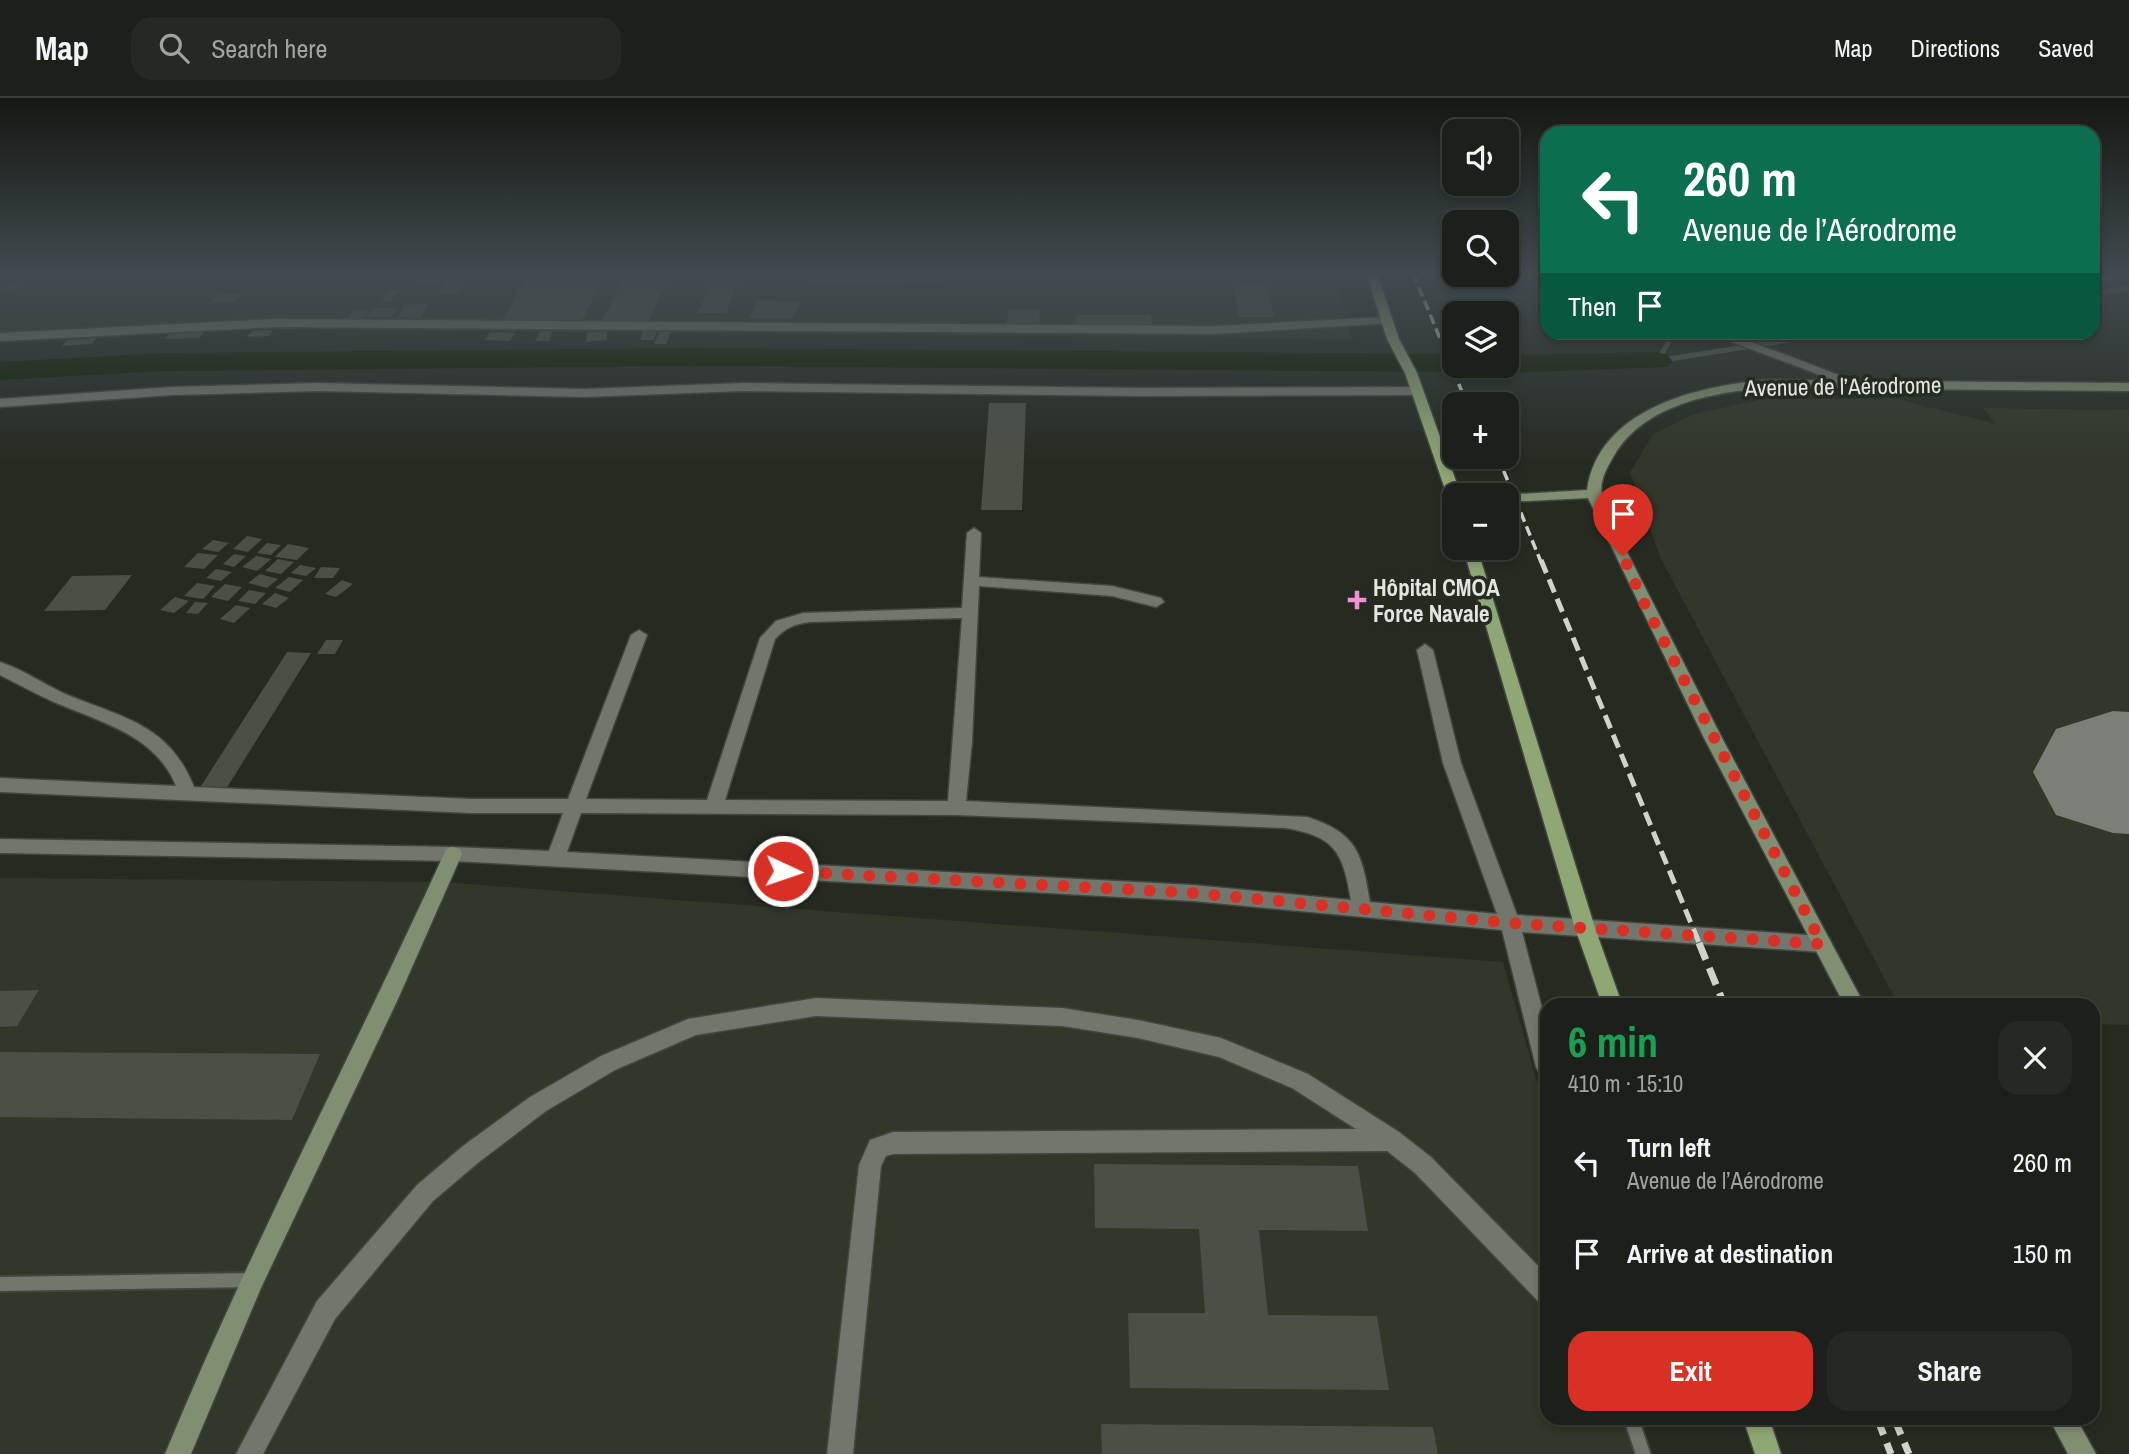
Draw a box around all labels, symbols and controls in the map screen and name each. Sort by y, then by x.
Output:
search box [131,17,621,80]
text: Map [35,26,89,70]
icon: search [155,29,193,67]
text: Search here [211,31,327,66]
text: Map [1834,32,1872,64]
text: Directions [1910,32,2000,64]
text: Saved [2038,32,2094,64]
map controls [1442,119,1519,560]
button: sound [1442,119,1519,196]
text: 260 m [1683,145,1797,211]
icon: left [1568,154,1659,245]
text: Avenue de l’Aérodrome [1683,208,1957,251]
button: search [1442,210,1519,287]
icon: arrive [1631,287,1669,325]
text: Then [1568,289,1617,324]
button: layers [1442,301,1519,378]
street label: Avenue de l’Aérodrome [1743,369,1942,403]
button: + [1442,392,1519,469]
button: − [1442,483,1519,560]
pin [1593,484,1653,556]
icon: arrive [1604,495,1642,533]
place label: Hôpital CMOA Force Navale [1373,572,1500,629]
marker: Hôpital CMOA Force Navale [1347,590,1367,610]
position arrow [746,834,820,908]
text: 6 min [1568,1014,1658,1070]
button: close [1998,1021,2072,1095]
text: 410 m · 15:10 [1568,1068,1683,1099]
text: Turn left [1627,1130,1711,1165]
icon: left [1568,1144,1606,1182]
text: 260 m [2013,1145,2072,1180]
text: Avenue de l’Aérodrome [1627,1165,1824,1196]
icon: arrive [1568,1235,1606,1273]
text: Arrive at destination [1627,1236,1833,1271]
text: 150 m [2013,1236,2072,1271]
button: Exit [1568,1331,1813,1411]
button: Share [1827,1331,2072,1411]

